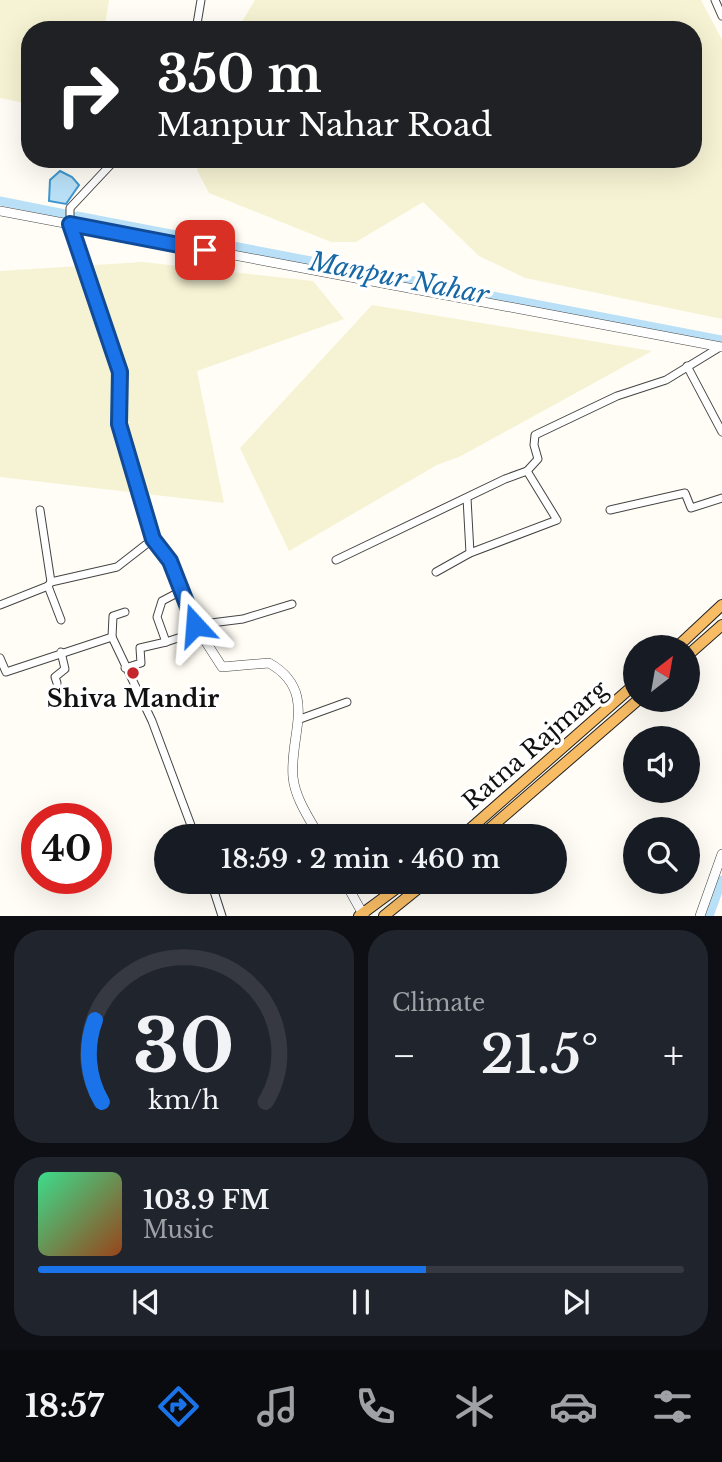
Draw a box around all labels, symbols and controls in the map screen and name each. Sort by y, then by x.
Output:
text: 350 m [157,44,322,105]
icon: right [42,49,133,140]
text: Manpur Nahar Road [157,105,492,145]
pin [175,220,235,280]
icon: arrive [186,231,224,269]
water label: Manpur Nahar [306,245,492,311]
position arrow [158,588,232,662]
north arrow [623,635,700,712]
map controls [623,635,700,894]
marker: Shiva Mandir [125,665,141,681]
street label: Ratna Rajmarg [457,674,614,816]
place label: Shiva Mandir [47,684,219,713]
button: sound [623,726,700,803]
speed limit sign: 40 [21,803,112,894]
button: search [623,817,700,894]
text: 18:59 · 2 min · 460 m [221,843,500,875]
text: Climate [392,989,485,1017]
text: 30 [133,1002,235,1093]
text: 21.5° [481,1023,598,1087]
text: − [392,1032,416,1079]
text: + [663,1032,684,1079]
text: km/h [149,1085,219,1116]
text: 103.9 FM [143,1184,269,1216]
text: Music [143,1216,214,1244]
icon: previous [127,1283,165,1321]
icon: pause [342,1283,380,1321]
icon: next [557,1283,595,1321]
icon: directions [154,1382,203,1431]
icon: music [253,1382,302,1431]
icon: phone [351,1382,400,1431]
icon: climate [450,1382,499,1431]
icon: car [549,1382,598,1431]
icon: filters [648,1382,697,1431]
text: 18:57 [25,1386,104,1426]

